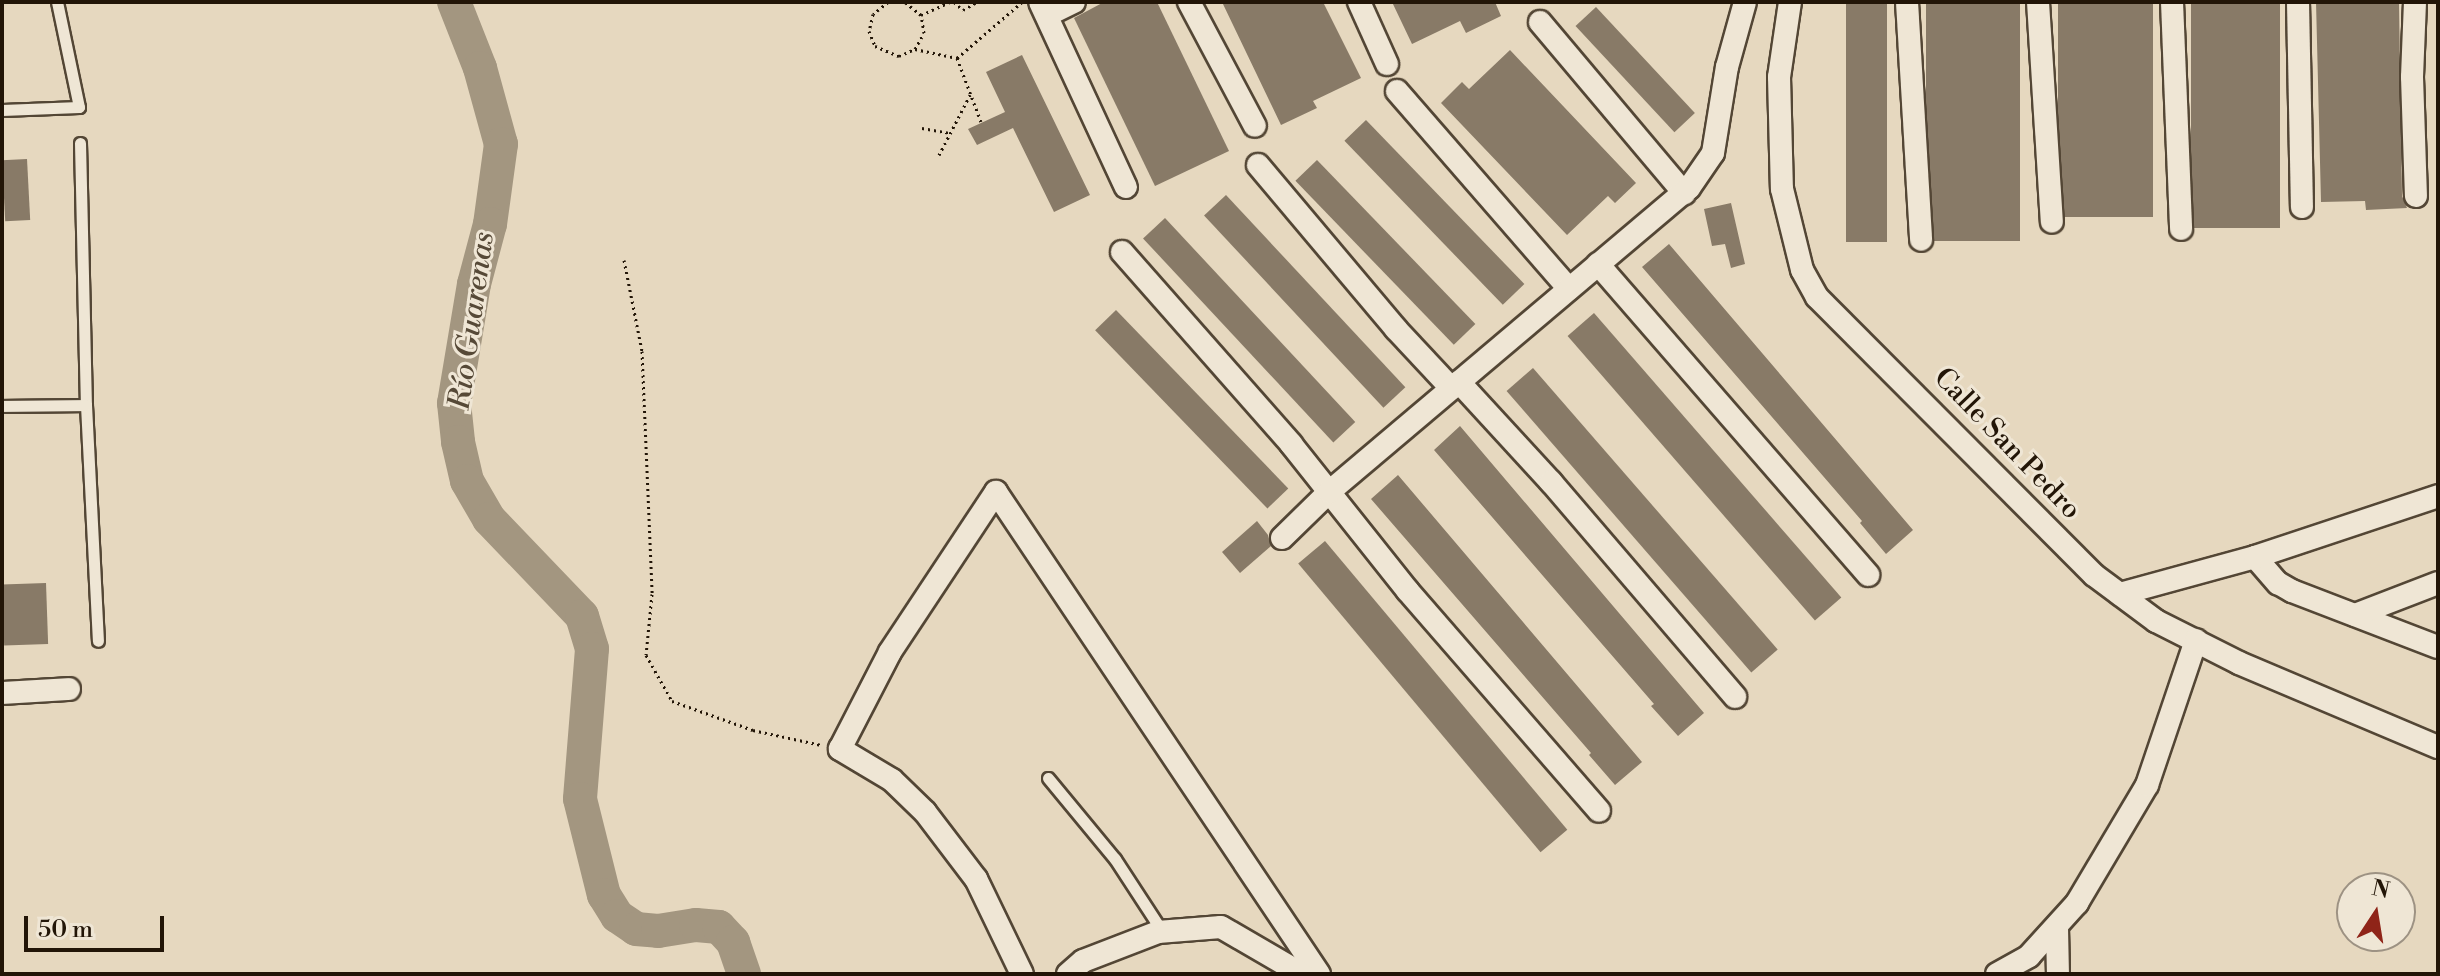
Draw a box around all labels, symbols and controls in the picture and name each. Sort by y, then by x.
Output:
water label: Río Guarenas [442,230,502,412]
street label: Calle San Pedro [1926,361,2088,527]
north arrow [2336,872,2416,952]
text: N [2369,875,2392,905]
scale bar [28,900,168,950]
text: 50 m [38,915,93,945]

